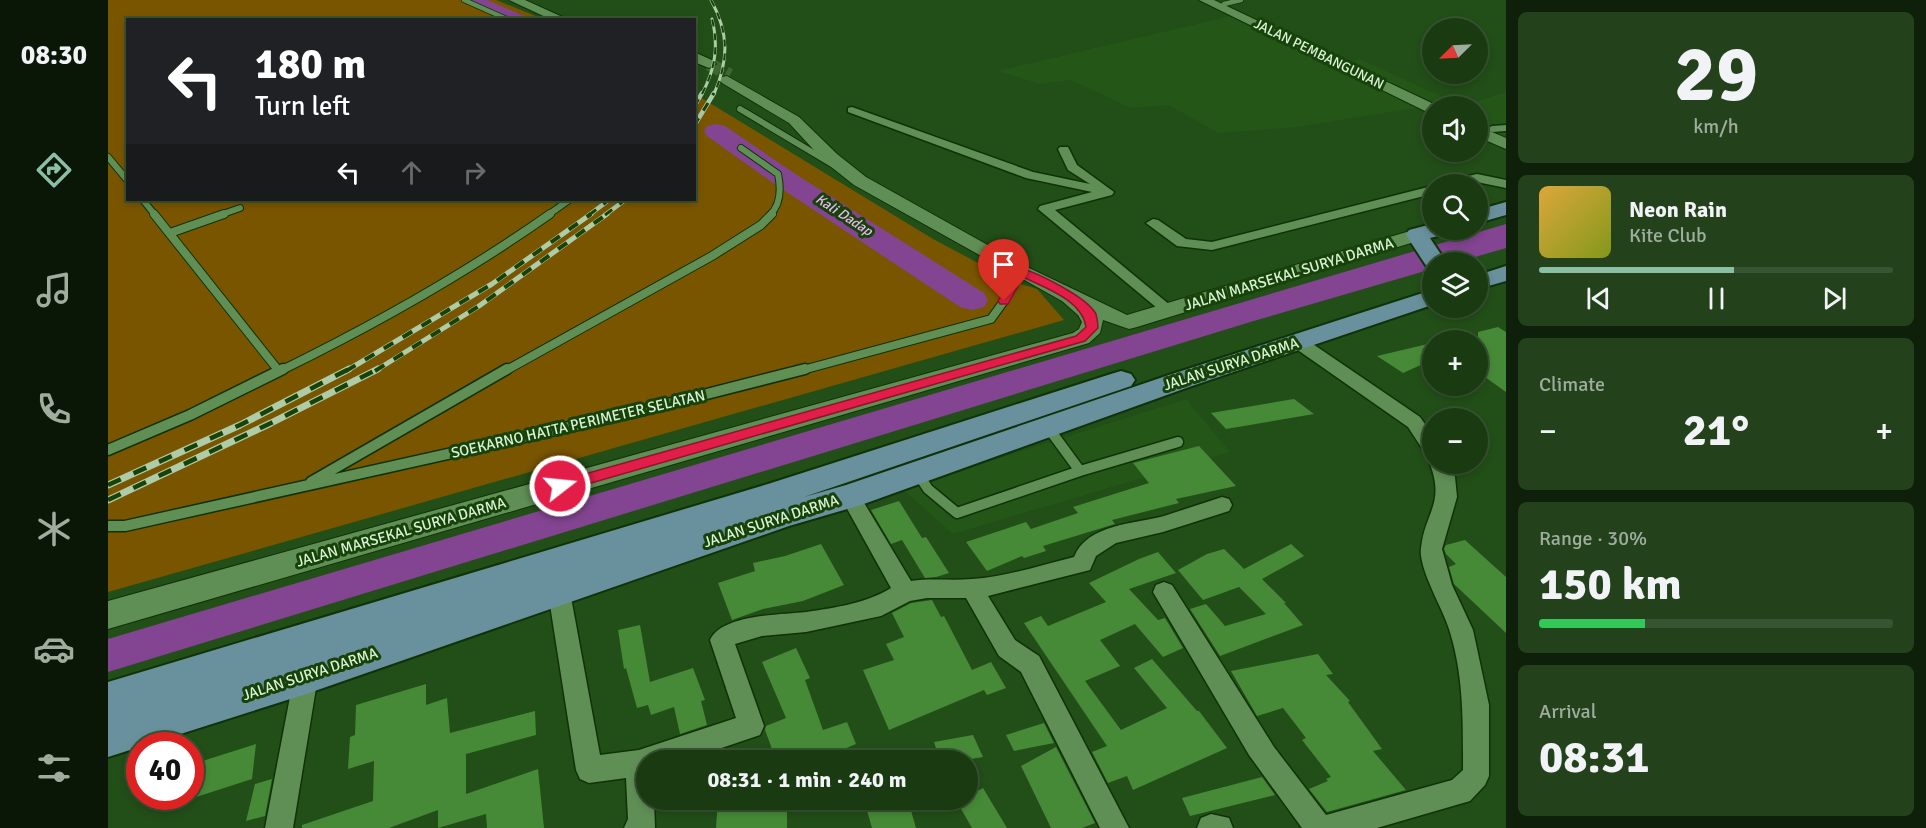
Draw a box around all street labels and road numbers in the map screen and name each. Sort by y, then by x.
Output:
street label: JALAN PEMBANGUNAN [1251,15,1387,93]
street label: JALAN MARSEKAL SURYA DARMA [1182,234,1396,314]
street label: JALAN SURYA DARMA [1161,334,1301,394]
street label: SOEKARNO HATTA PERIMETER SELATAN [449,386,707,462]
street label: JALAN SURYA DARMA [701,491,841,551]
street label: JALAN MARSEKAL SURYA DARMA [294,493,508,571]
street label: JALAN SURYA DARMA [240,644,380,704]

